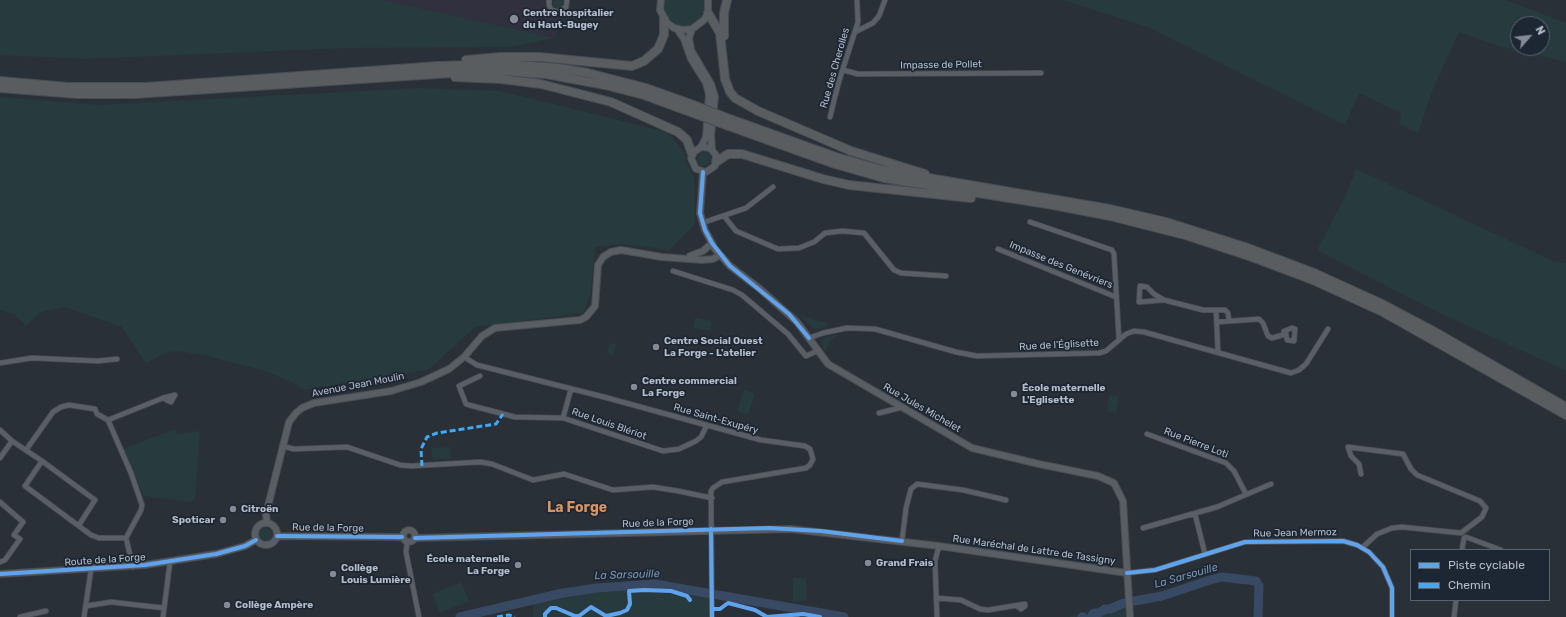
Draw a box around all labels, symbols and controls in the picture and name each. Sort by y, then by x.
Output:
place label: Centre hospitalier du Haut-Bugey [523,7,614,30]
marker: Centre hospitalier du Haut-Bugey [508,13,520,25]
north arrow [1510,16,1550,56]
text: N [1533,24,1548,37]
street label: Rue des Cherolles [818,26,852,110]
street label: Impasse de Pollet [900,58,982,72]
street label: Impasse des Genévriers [1007,239,1115,291]
place label: Centre Social Ouest La Forge - L'atelier [664,335,763,358]
street label: Rue de l'Églisette [1019,337,1099,353]
marker: Centre Social Ouest La Forge - L'atelier [651,342,661,352]
street label: Avenue Jean Moulin [311,370,405,400]
place label: Centre commercial La Forge [642,375,737,398]
street label: Rue Jules Michelet [881,381,963,435]
marker: Centre commercial La Forge [629,382,639,392]
place label: École maternelle L'Eglisette [1022,382,1105,406]
marker: École maternelle L'Eglisette [1009,389,1019,399]
street label: Rue Saint-Exupéry [672,401,760,437]
street label: Rue Louis Blériot [570,406,648,442]
street label: Rue Pierre Loti [1162,425,1230,461]
district label: La Forge [547,500,607,516]
place label: Citroën [241,503,279,515]
marker: Citroën [228,504,238,514]
place label: Spoticar [172,514,215,526]
marker: Spoticar [218,515,228,525]
street label: Rue de la Forge [622,516,694,530]
street label: Rue de la Forge [292,521,364,535]
street label: Rue Jean Mermoz [1253,526,1337,540]
street label: Rue Maréchal de Lattre de Tassigny [952,533,1116,567]
legend [1410,549,1550,601]
street label: Route de la Forge [64,551,146,569]
place label: École maternelle La Forge [427,553,510,576]
place label: Grand Frais [876,557,933,569]
marker: Grand Frais [863,558,873,568]
text: Piste cyclable [1448,558,1525,572]
marker: École maternelle La Forge [513,560,523,570]
water label: La Sarsouille [1153,561,1219,591]
place label: Collège Louis Lumière [341,562,411,586]
water label: La Sarsouille [594,567,660,583]
marker: Collège Louis Lumière [328,569,338,579]
text: Chemin [1448,578,1491,592]
place label: Collège Ampère [235,599,313,611]
marker: Collège Ampère [222,600,232,610]

